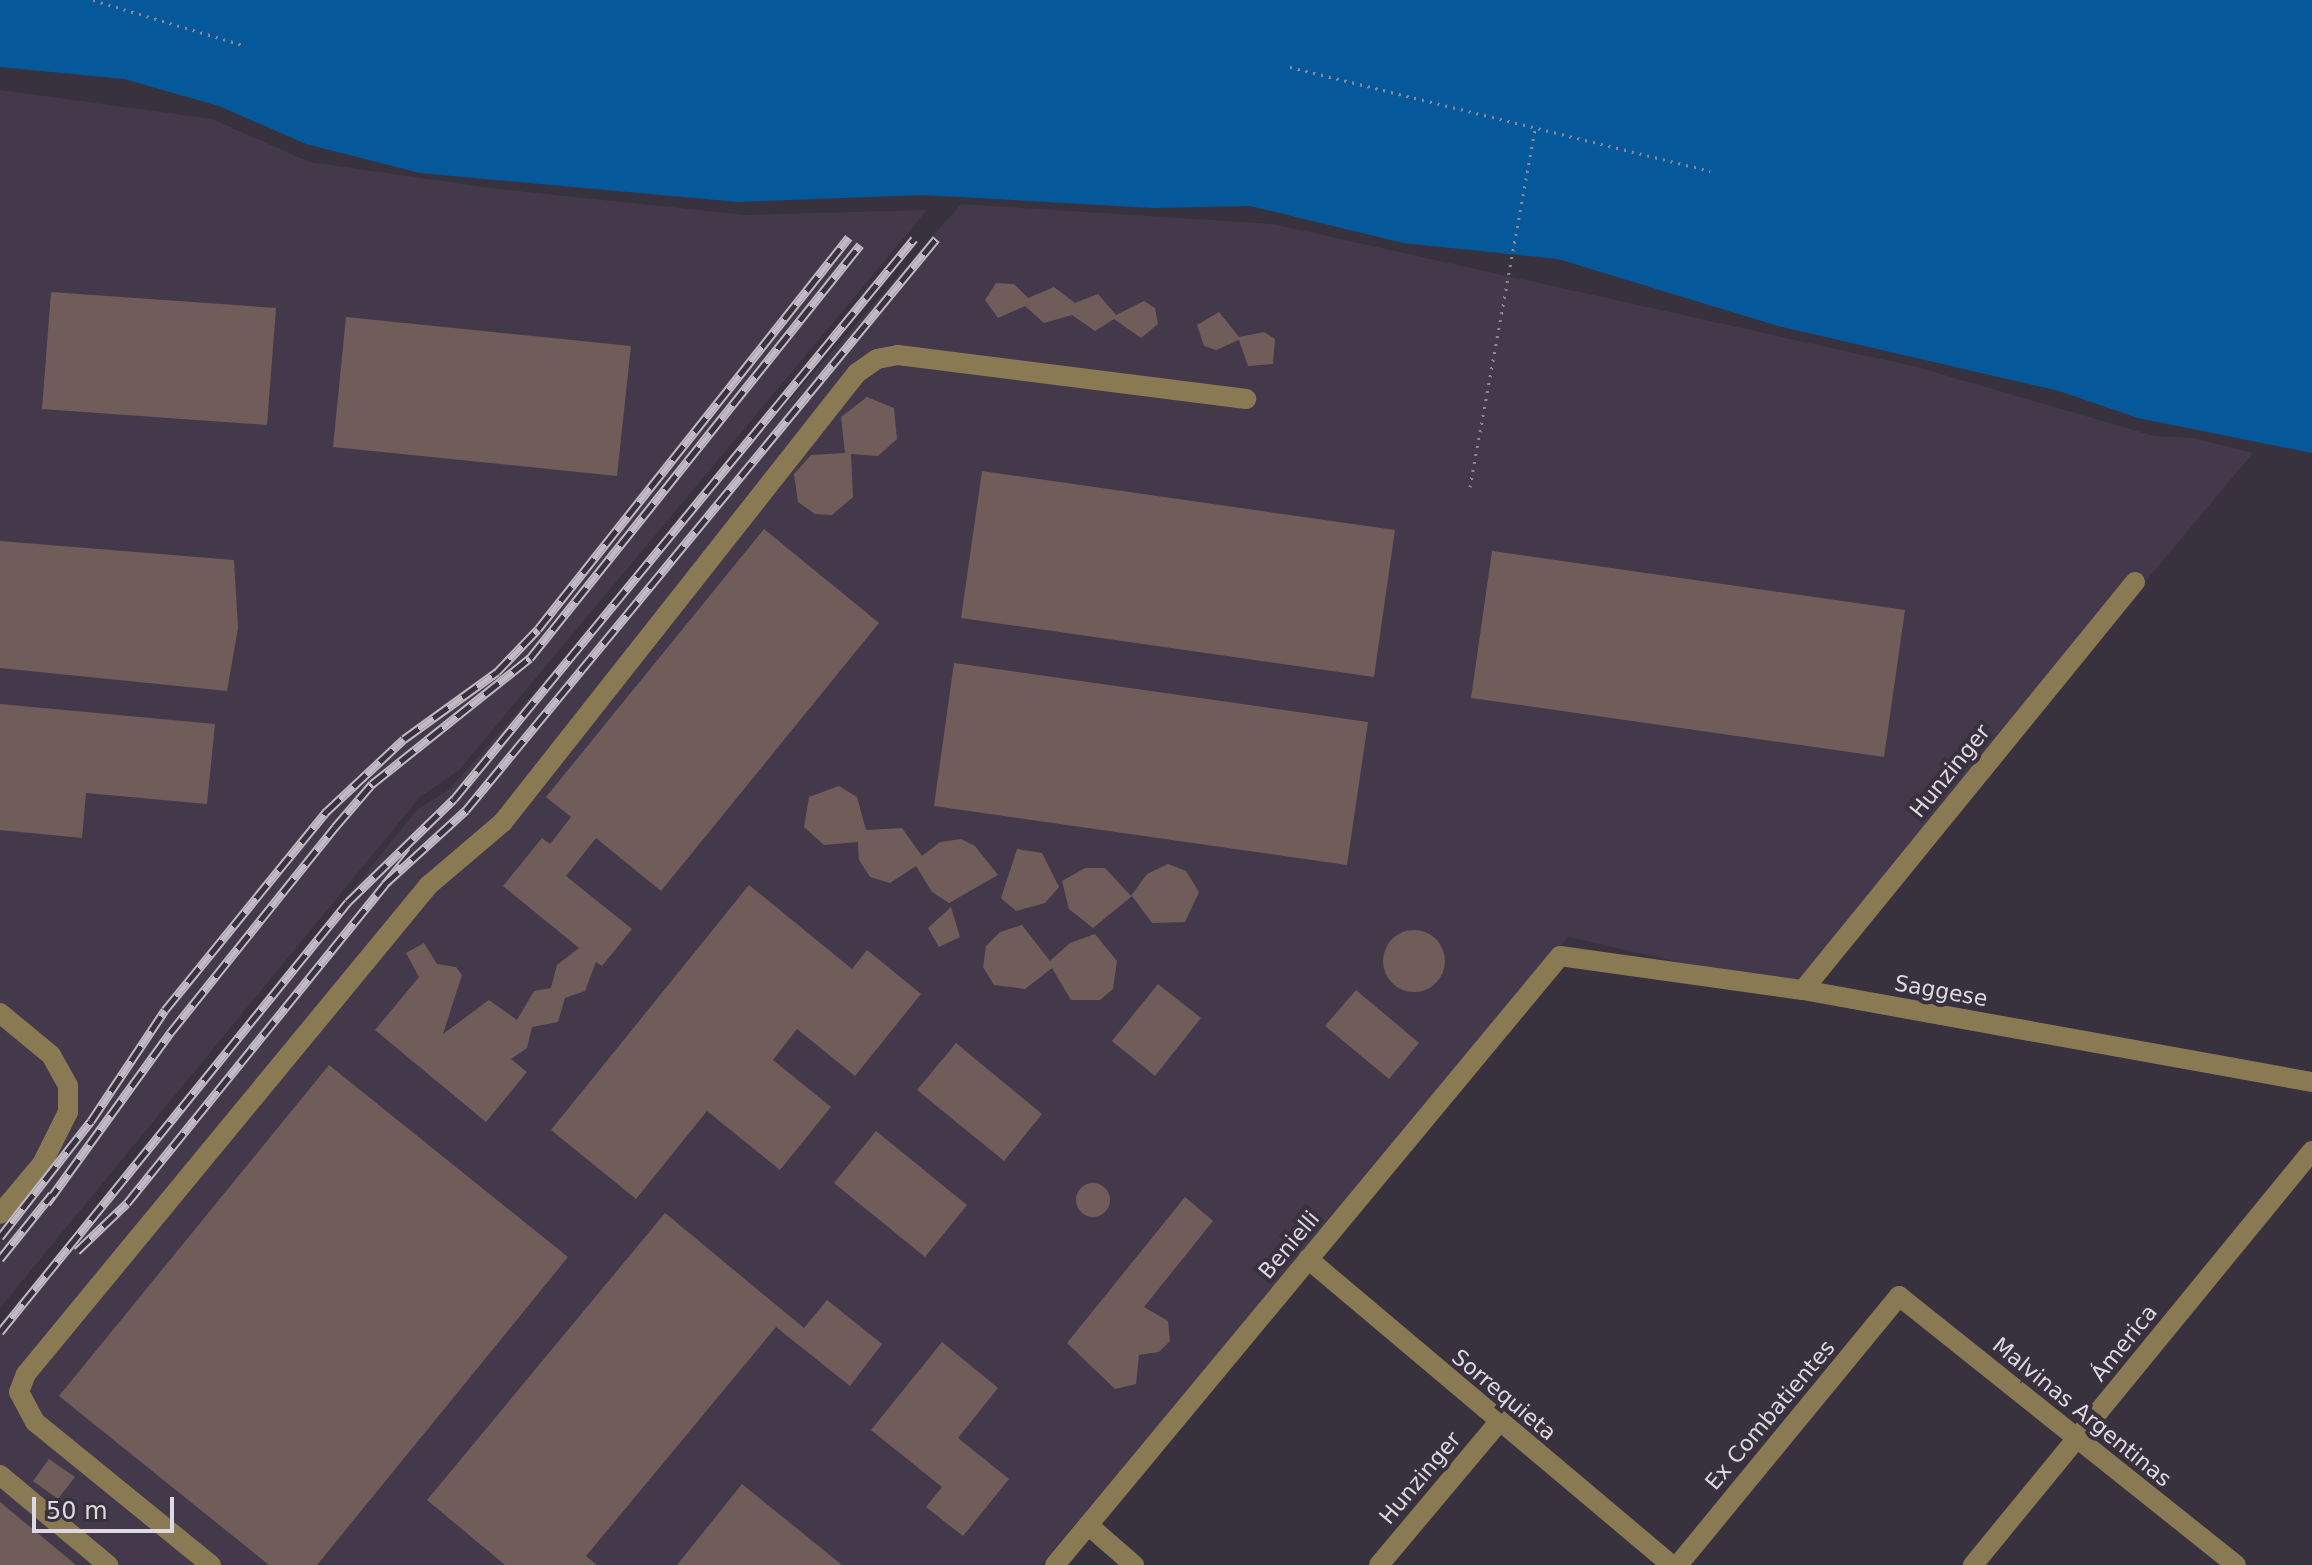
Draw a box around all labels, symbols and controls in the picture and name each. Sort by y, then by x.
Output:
street label: Hunzinger [1904,719,1996,823]
street label: Saggese [1892,970,1990,1012]
street label: Benielli [1253,1206,1325,1284]
street label: Ámerica [2085,1299,2163,1387]
street label: Malvinas Argentinas [1987,1332,2177,1492]
street label: Ex Combatientes [1700,1335,1840,1495]
street label: Sorrequieta [1447,1344,1561,1446]
street label: Hunzinger [1374,1426,1466,1530]
scale bar [36,1481,178,1531]
text: 50 m [46,1497,108,1525]

